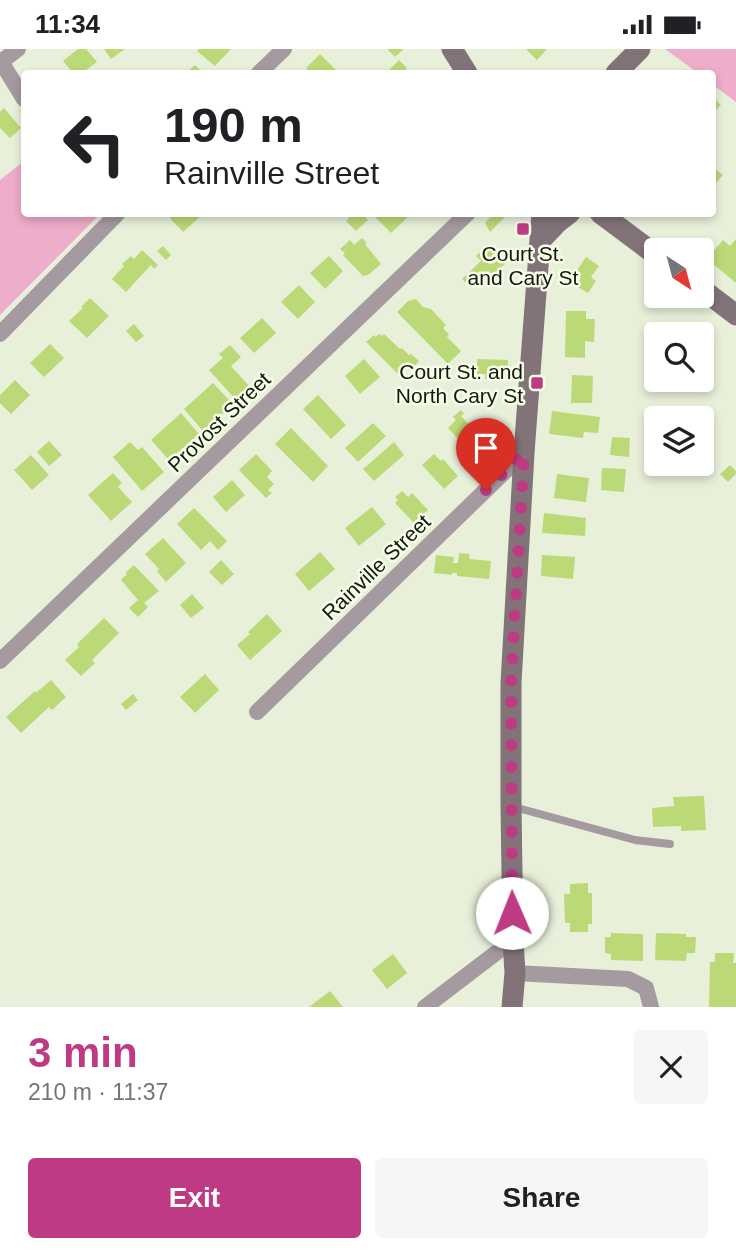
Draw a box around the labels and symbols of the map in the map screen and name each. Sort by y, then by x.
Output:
marker: Court St. and Cary St [515,221,531,237]
north arrow [644,238,714,308]
place label: Court St. and Cary St [468,242,579,289]
place label: Court St. and North Cary St [396,360,523,407]
street label: Provost Street [163,367,275,476]
marker: Court St. and North Cary St [529,375,545,391]
pin [456,418,516,490]
street label: Rainville Street [317,510,435,624]
position arrow [475,876,549,950]

